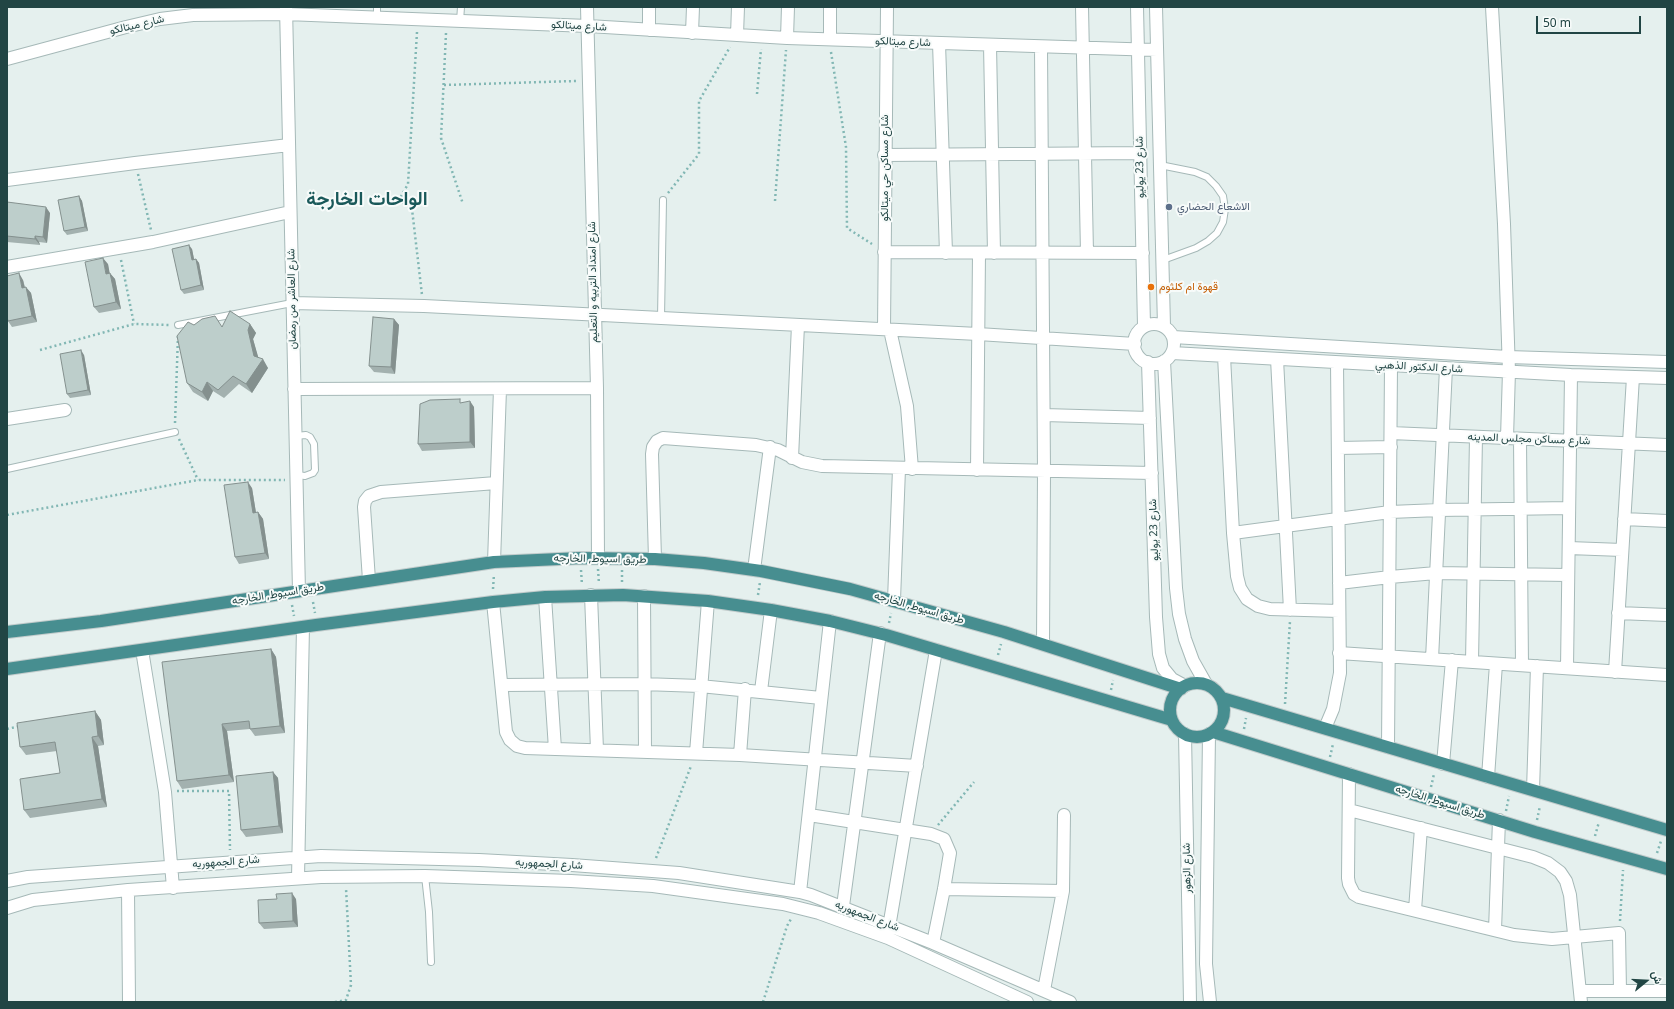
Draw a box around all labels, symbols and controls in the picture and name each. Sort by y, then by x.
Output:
scale bar [1538,8,1643,34]
street label: شارع ميتالكو [108,12,166,38]
text: 50 m [1543,14,1571,31]
street label: شارع ميتالكو [551,18,607,34]
street label: شارع ميتالكو [875,34,931,50]
street label: شارع مساكن حي ميتالكو [878,115,892,221]
street label: شارع 23 يوليو [1133,136,1147,198]
district label: الواحات الخارجة [306,189,428,211]
place label: الاشعاع الحضاري [1177,200,1250,214]
marker: الاشعاع الحضاري [1164,202,1174,212]
street label: شارع امتداد التربيه و التعليم [585,221,601,343]
street label: شارع العاشر من رمضان [285,248,299,350]
place label: قهوة ام كلثوم [1159,280,1218,294]
marker: قهوة ام كلثوم [1146,282,1156,292]
street label: شارع الدكتور الذهبي [1375,358,1463,376]
street label: شارع مساكن مجلس المدينه [1467,430,1591,448]
street label: شارع 23 يوليو [1146,499,1162,561]
street label: طريق اسيوط, الخارجه [553,552,647,566]
street label: طريق اسيوط, الخارجه [231,580,325,608]
street label: طريق اسيوط, الخارجه [873,589,965,627]
street label: طريق اسيوط, الخارجه [1394,782,1486,822]
street label: شارع الزهور [1180,843,1194,893]
street label: شارع الجمهوريه [192,853,260,871]
street label: شارع الجمهوريه [515,856,583,872]
street label: شارع الجمهوريه [833,898,901,934]
north arrow [1626,961,1666,1001]
text: ش [1649,969,1667,986]

